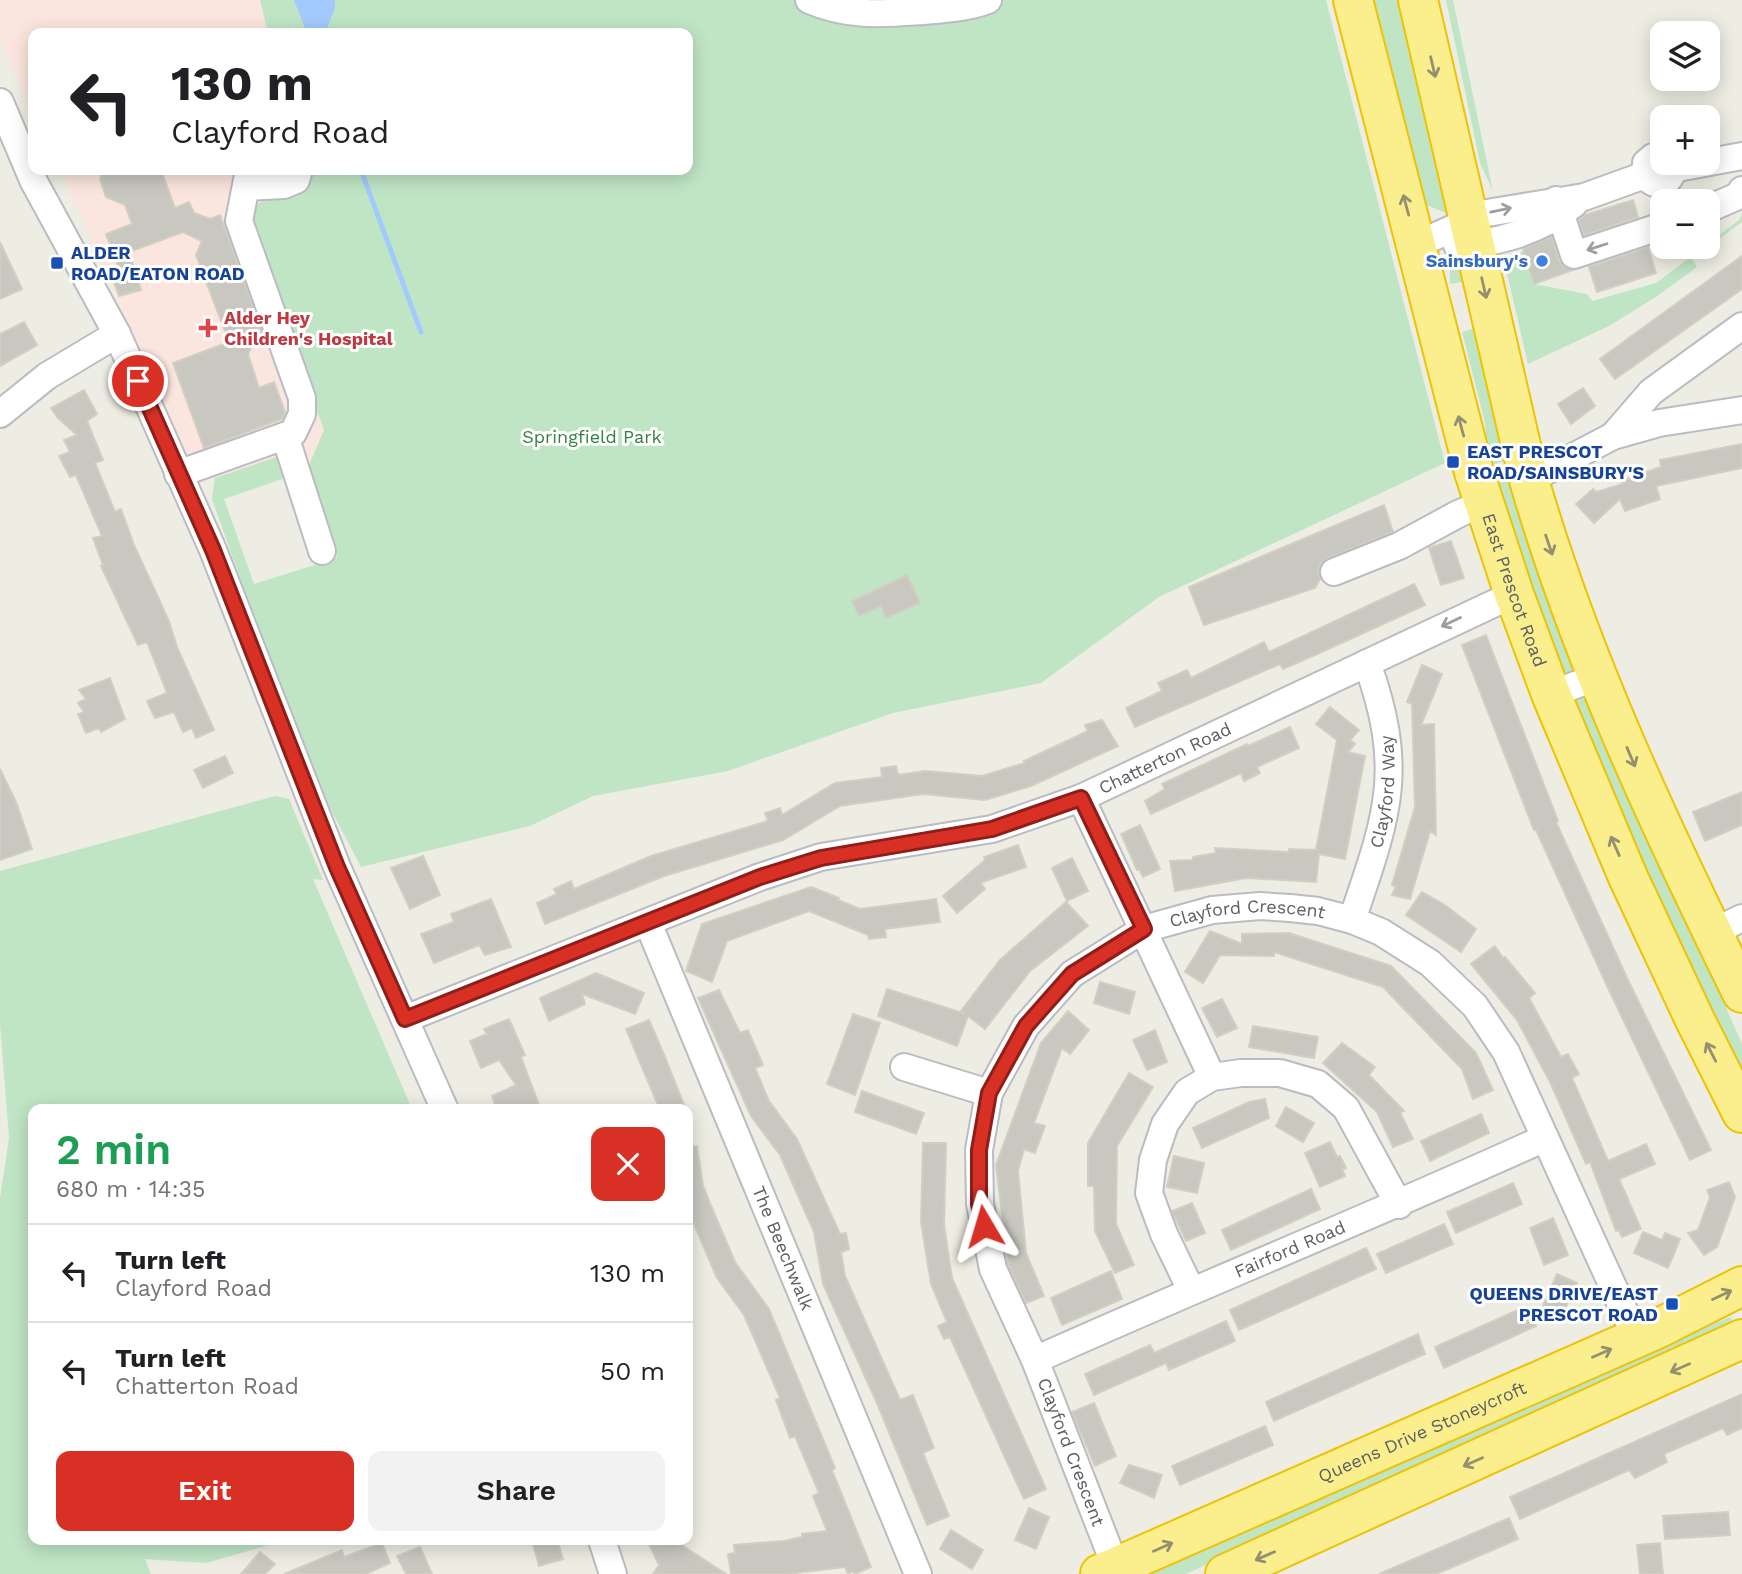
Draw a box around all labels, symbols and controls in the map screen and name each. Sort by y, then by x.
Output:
map controls [1650,21,1720,259]
button: layers [1650,21,1720,91]
text: 130 m [171,54,313,112]
one-way arrow [1427,55,1441,78]
icon: left [56,56,147,147]
button: + [1650,105,1720,175]
text: Clayford Road [171,113,389,151]
button: − [1650,189,1720,259]
one-way arrow [1398,195,1411,217]
one-way arrow [1489,203,1512,217]
place label: ALDER ROAD/EATON ROAD [71,242,245,284]
one-way arrow [1587,242,1609,254]
place label: Sainsbury's [1426,250,1528,271]
marker: Sainsbury's [1534,253,1550,269]
marker: ALDER ROAD/EATON ROAD [49,255,65,271]
one-way arrow [1478,276,1491,299]
place label: Alder Hey Children's Hospital [224,307,393,349]
marker: Alder Hey Children's Hospital [198,318,218,338]
pin [108,351,168,411]
icon: arrive [119,362,157,400]
one-way arrow [1454,415,1467,437]
park label: Springfield Park [522,426,662,447]
place label: EAST PRESCOT ROAD/SAINSBURY'S [1467,441,1644,483]
marker: EAST PRESCOT ROAD/SAINSBURY'S [1445,454,1461,470]
street label: East Prescot Road [1478,511,1551,670]
one-way arrow [1544,534,1556,556]
one-way arrow [1441,616,1462,629]
street label: Chatterton Road [1095,718,1235,798]
street label: Clayford Way [1365,733,1399,850]
one-way arrow [1625,746,1638,768]
one-way arrow [1608,836,1621,858]
street label: Clayford Crescent [1167,895,1328,931]
one-way arrow [1704,1042,1718,1063]
text: 2 min [56,1125,171,1174]
button: close [591,1127,665,1201]
text: 680 m · 14:35 [56,1176,205,1203]
street label: The Beechwalk [748,1183,818,1313]
position arrow [947,1189,1021,1263]
street label: Fairford Road [1231,1216,1348,1282]
text: Turn left [115,1245,226,1275]
icon: left [56,1254,94,1292]
text: 130 m [590,1258,665,1288]
text: Clayford Road [115,1275,272,1302]
place label: QUEENS DRIVE/EAST PRESCOT ROAD [1469,1283,1658,1325]
one-way arrow [1711,1288,1732,1302]
marker: QUEENS DRIVE/EAST PRESCOT ROAD [1664,1296,1680,1312]
text: Turn left [115,1343,226,1373]
one-way arrow [1590,1346,1612,1359]
icon: left [56,1352,94,1390]
text: 50 m [600,1356,665,1386]
one-way arrow [1670,1361,1691,1375]
text: Chatterton Road [115,1373,299,1400]
street label: Clayford Crescent [1033,1375,1110,1529]
street label: Queens Drive Stoneycroft [1315,1377,1530,1487]
button: Exit [56,1451,354,1531]
button: Share [368,1451,665,1531]
one-way arrow [1463,1455,1484,1469]
one-way arrow [1151,1540,1173,1553]
one-way arrow [1255,1550,1276,1563]

